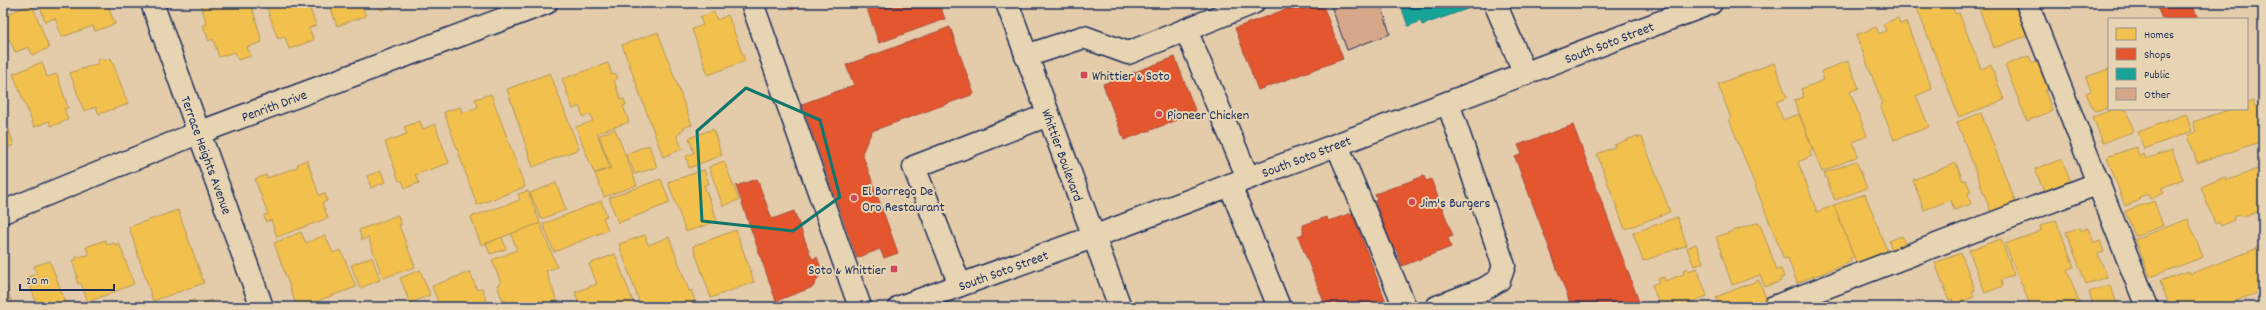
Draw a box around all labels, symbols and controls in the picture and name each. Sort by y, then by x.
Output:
street label: South Soto Street [1562,18,1657,70]
legend [2108,18,2248,110]
text: Homes [2144,27,2174,44]
text: Shops [2144,47,2171,64]
place label: Whittier & Soto [1092,67,1170,87]
text: Public [2144,67,2170,84]
marker: Whittier & Soto [1079,70,1089,80]
street label: Penrith Drive [239,86,310,128]
text: Other [2144,87,2171,104]
street label: Terrace Heights Avenue [174,94,236,218]
place label: Pioneer Chicken [1167,106,1249,126]
street label: Whittier Boulevard [1035,107,1087,205]
marker: Pioneer Chicken [1154,109,1164,119]
street label: South Soto Street [1259,132,1354,184]
place label: El Borrego De Oro Restaurant [862,182,945,218]
marker: El Borrego De Oro Restaurant [849,193,859,203]
place label: Jim's Burgers [1420,194,1490,214]
marker: Jim's Burgers [1407,197,1417,207]
street label: South Soto Street [956,246,1051,297]
place label: Soto & Whittier [808,261,887,281]
marker: Soto & Whittier [889,264,899,274]
scale bar [20,266,114,292]
text: 20 m [26,273,49,290]

